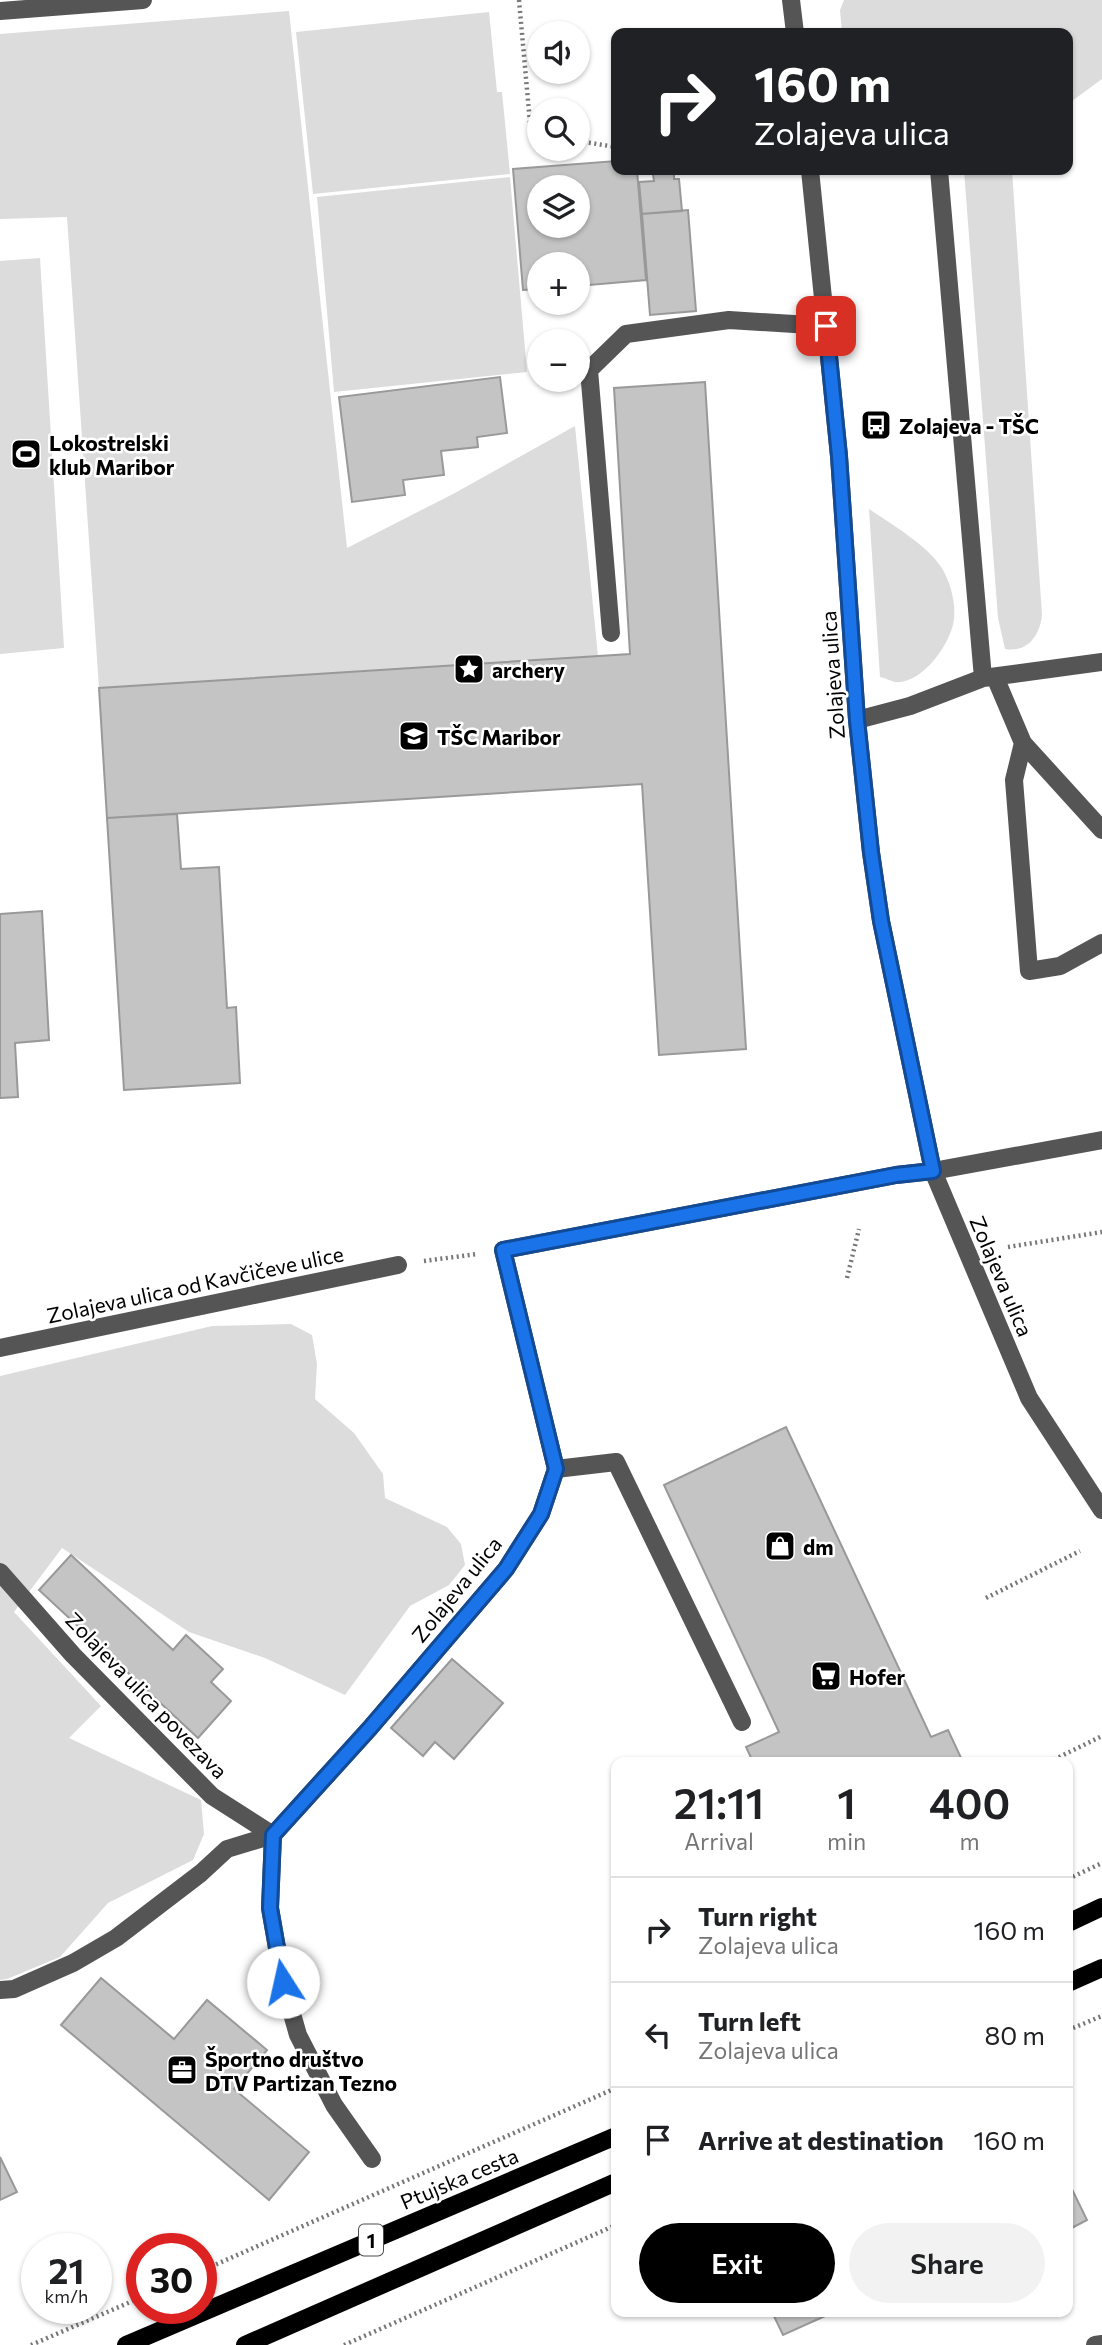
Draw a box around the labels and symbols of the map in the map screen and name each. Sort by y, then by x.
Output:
pin [796,296,856,356]
bus stop icon: Zolajeva - TŠC [859,408,893,442]
place label: Zolajeva - TŠC [899,413,1039,438]
place label: Lokostrelski klub Maribor [49,430,175,479]
sports icon: Lokostrelski klub Maribor [9,437,43,471]
street label: Zolajeva ulica [815,610,849,740]
place icon: archery [452,652,486,686]
place label: archery [492,657,565,682]
school or university icon: TŠC Maribor [397,719,431,753]
place label: TŠC Maribor [437,724,561,749]
street label: Zolajeva ulica [965,1212,1039,1340]
street label: Zolajeva ulica od Kavčičeve ulice [44,1240,346,1328]
shop icon: dm [763,1529,797,1563]
street label: Zolajeva ulica [406,1531,506,1647]
place label: dm [803,1534,834,1559]
street label: Zolajeva ulica povezava [61,1607,233,1783]
supermarket icon: Hofer [809,1659,843,1693]
place label: Hofer [849,1664,906,1689]
position arrow [246,1945,320,2019]
place label: Športno društvo DTV Partizan Tezno [205,2046,397,2095]
office icon: Športno društvo DTV Partizan Tezno [165,2053,199,2087]
street label: Ptujska cesta [396,2142,522,2214]
road number: 1 [359,2224,383,2256]
speed limit sign: 30 [126,2233,217,2324]

